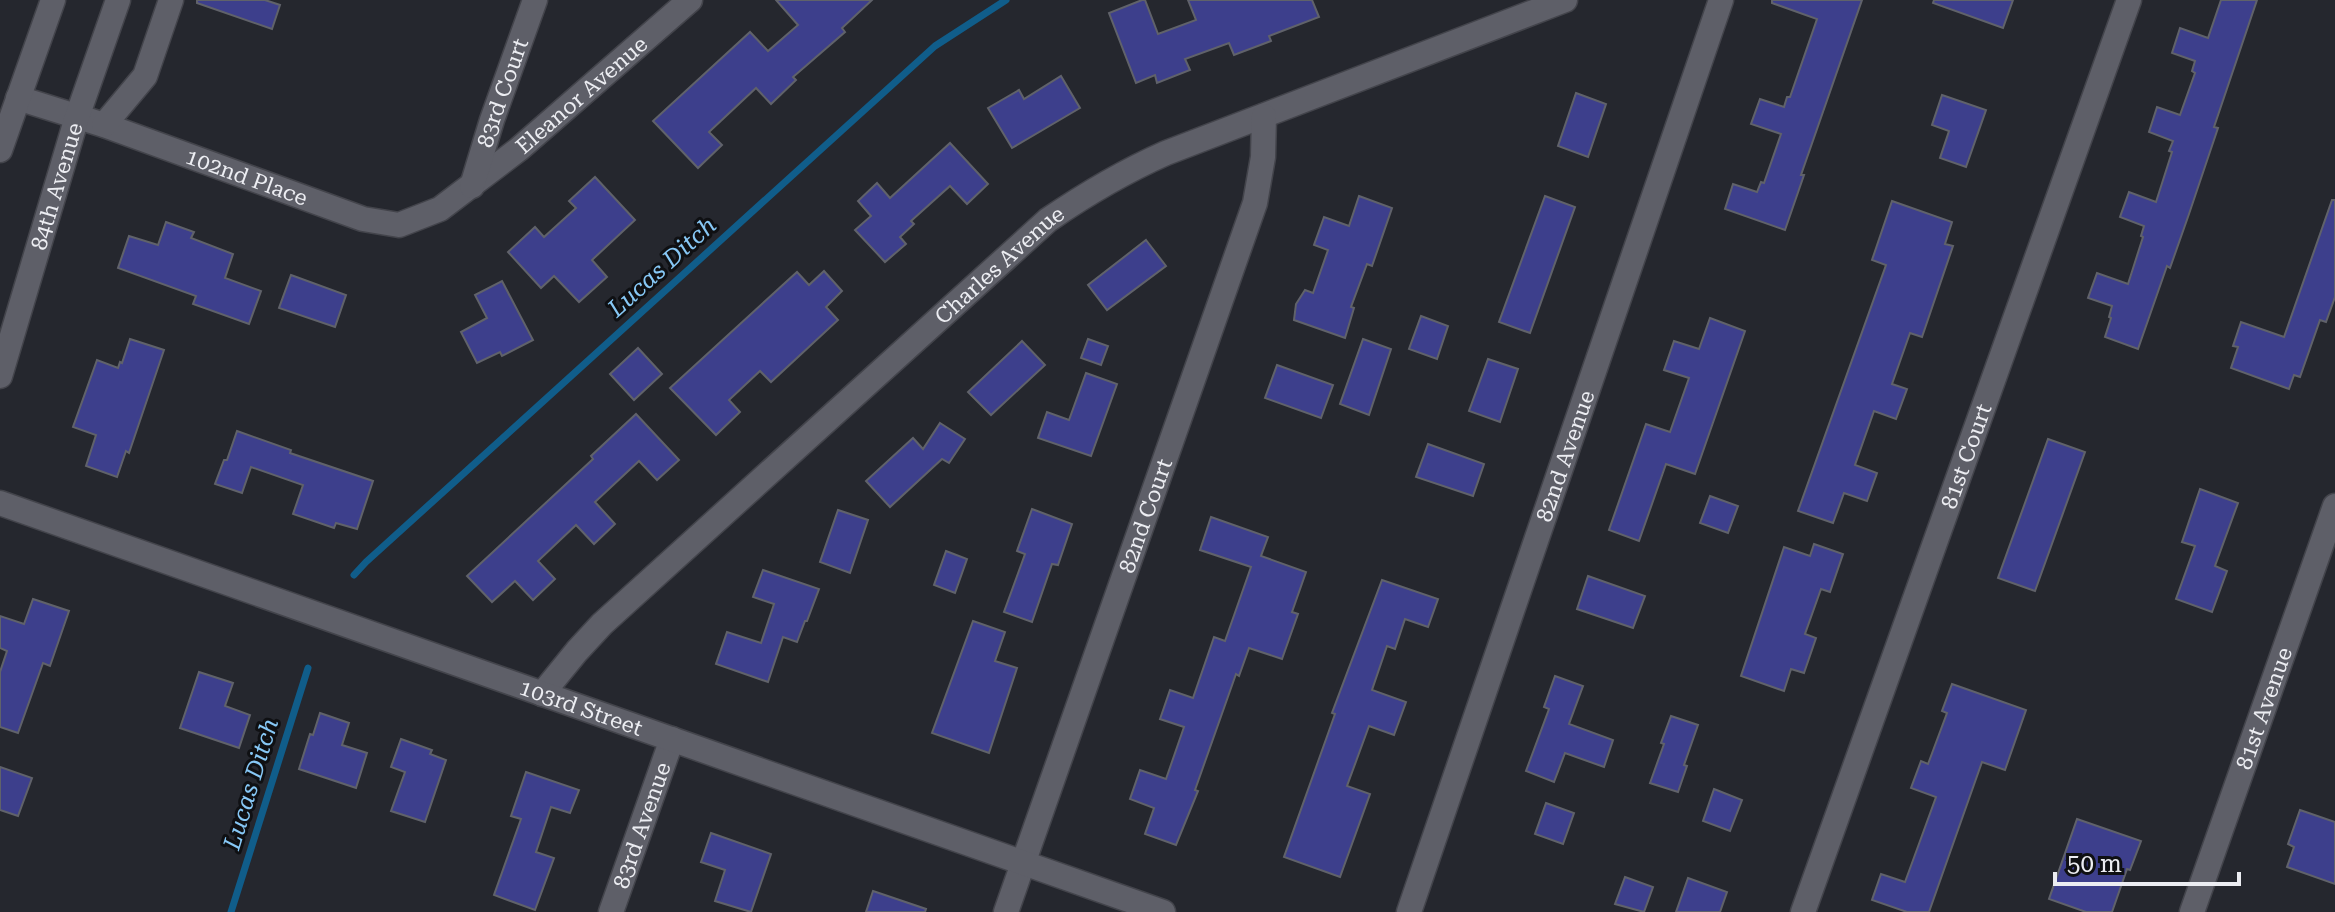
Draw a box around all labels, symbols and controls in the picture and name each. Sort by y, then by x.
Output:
street label: Eleanor Avenue [510,31,652,159]
street label: 83rd Court [472,35,533,150]
street label: 84th Avenue [26,120,87,253]
street label: 102nd Place [182,143,311,210]
street label: Charles Avenue [930,200,1069,329]
water label: Lucas Ditch [602,211,722,323]
street label: 82nd Avenue [1531,387,1599,525]
street label: 81st Court [1936,400,1996,512]
street label: 82nd Court [1114,455,1177,576]
street label: 81st Avenue [2231,644,2297,773]
street label: 103rd Street [516,674,646,740]
water label: Lucas Ditch [218,715,284,854]
street label: 83rd Avenue [608,759,675,892]
scale bar [2055,836,2239,886]
text: 50 m [2067,850,2122,878]

